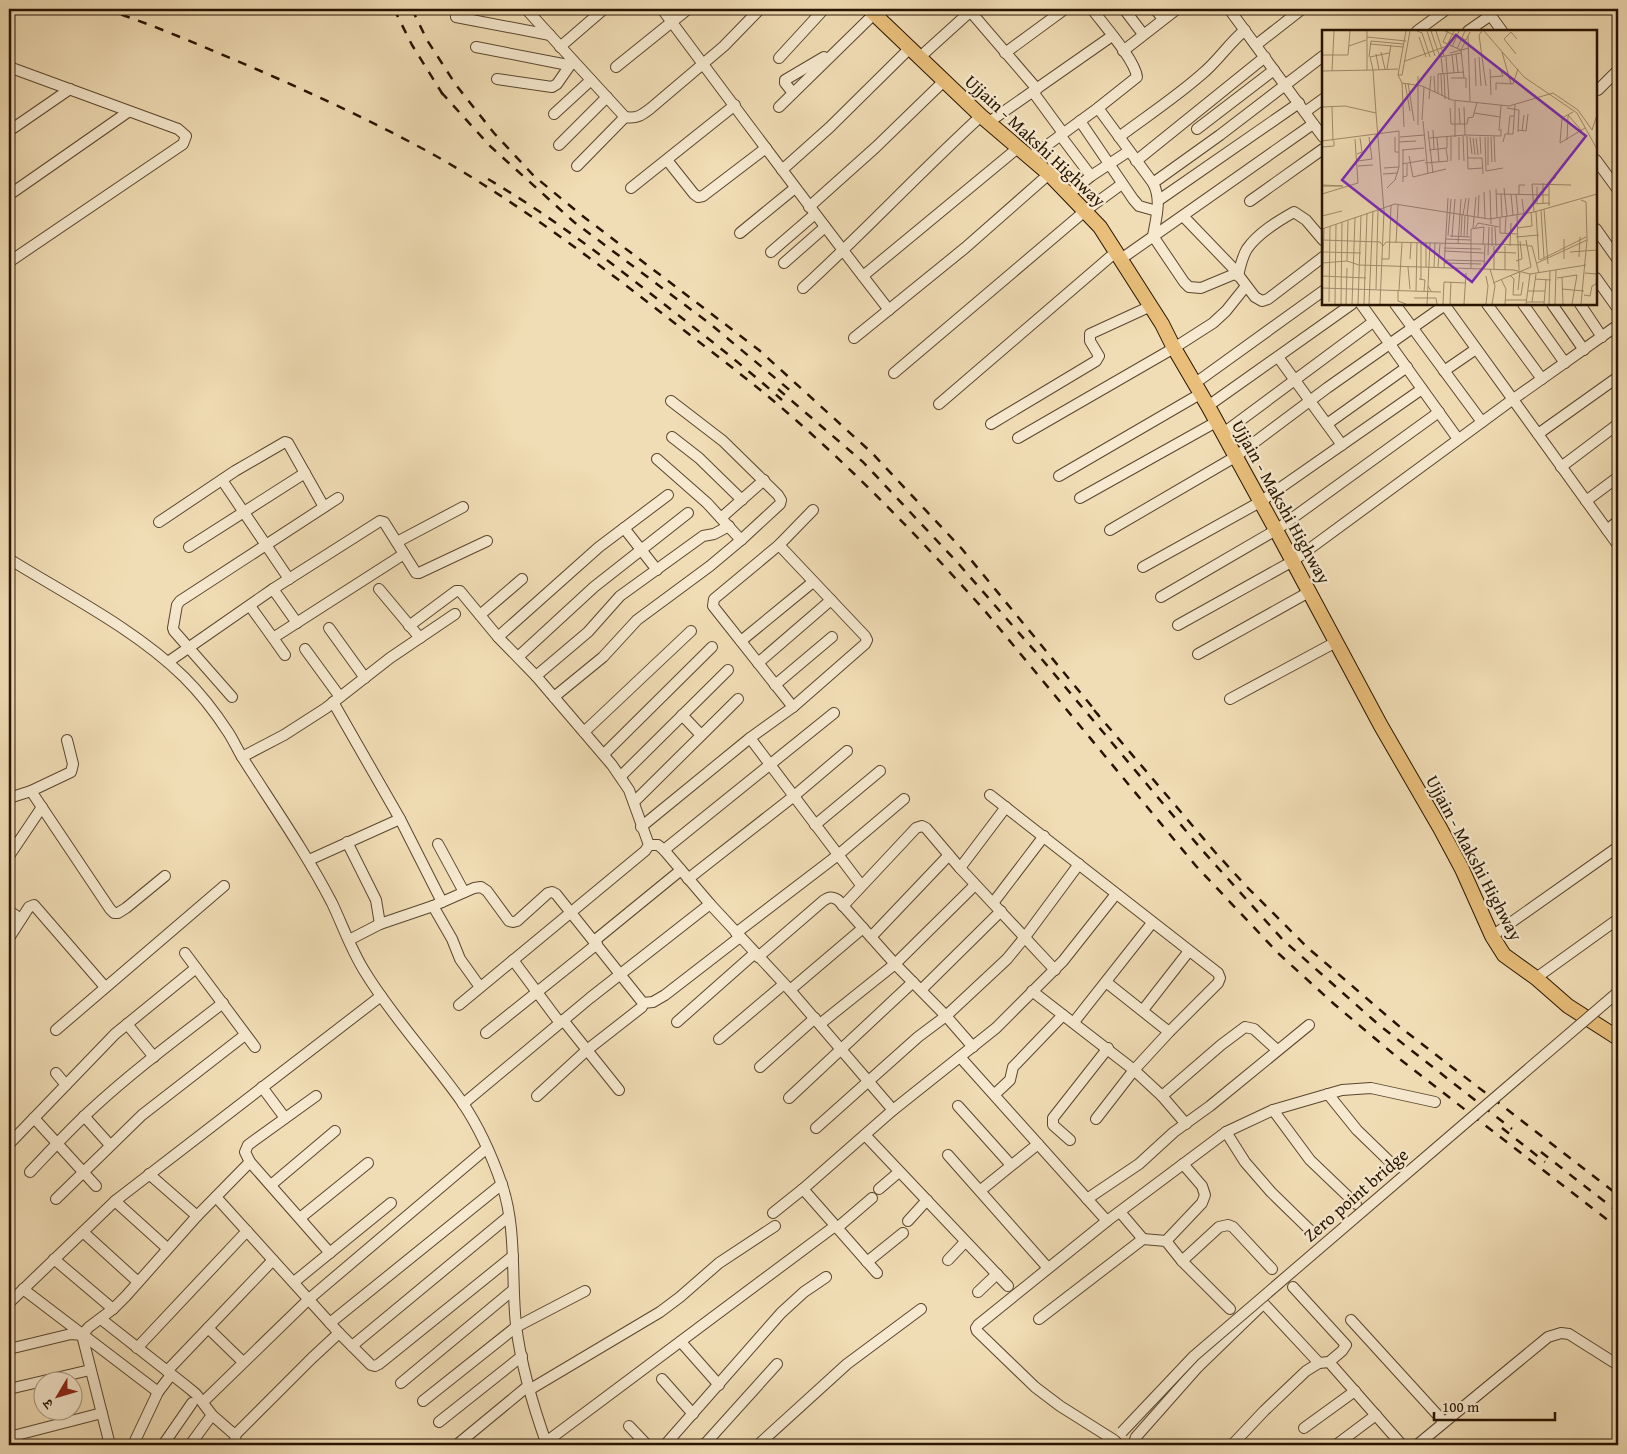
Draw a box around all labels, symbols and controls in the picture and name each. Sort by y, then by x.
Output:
inset map [1322,30,1597,305]
street label: Ujjain - Makshi Highway [959,68,1112,213]
street label: Ujjain - Makshi Highway [1225,415,1338,589]
street label: Ujjain - Makshi Highway [1419,770,1530,945]
street label: Zero point bridge [1297,1141,1414,1248]
north arrow [32,1372,82,1422]
scale bar [1434,1389,1556,1421]
text: उ [37,1394,58,1414]
text: 100 m [1442,1396,1480,1417]

